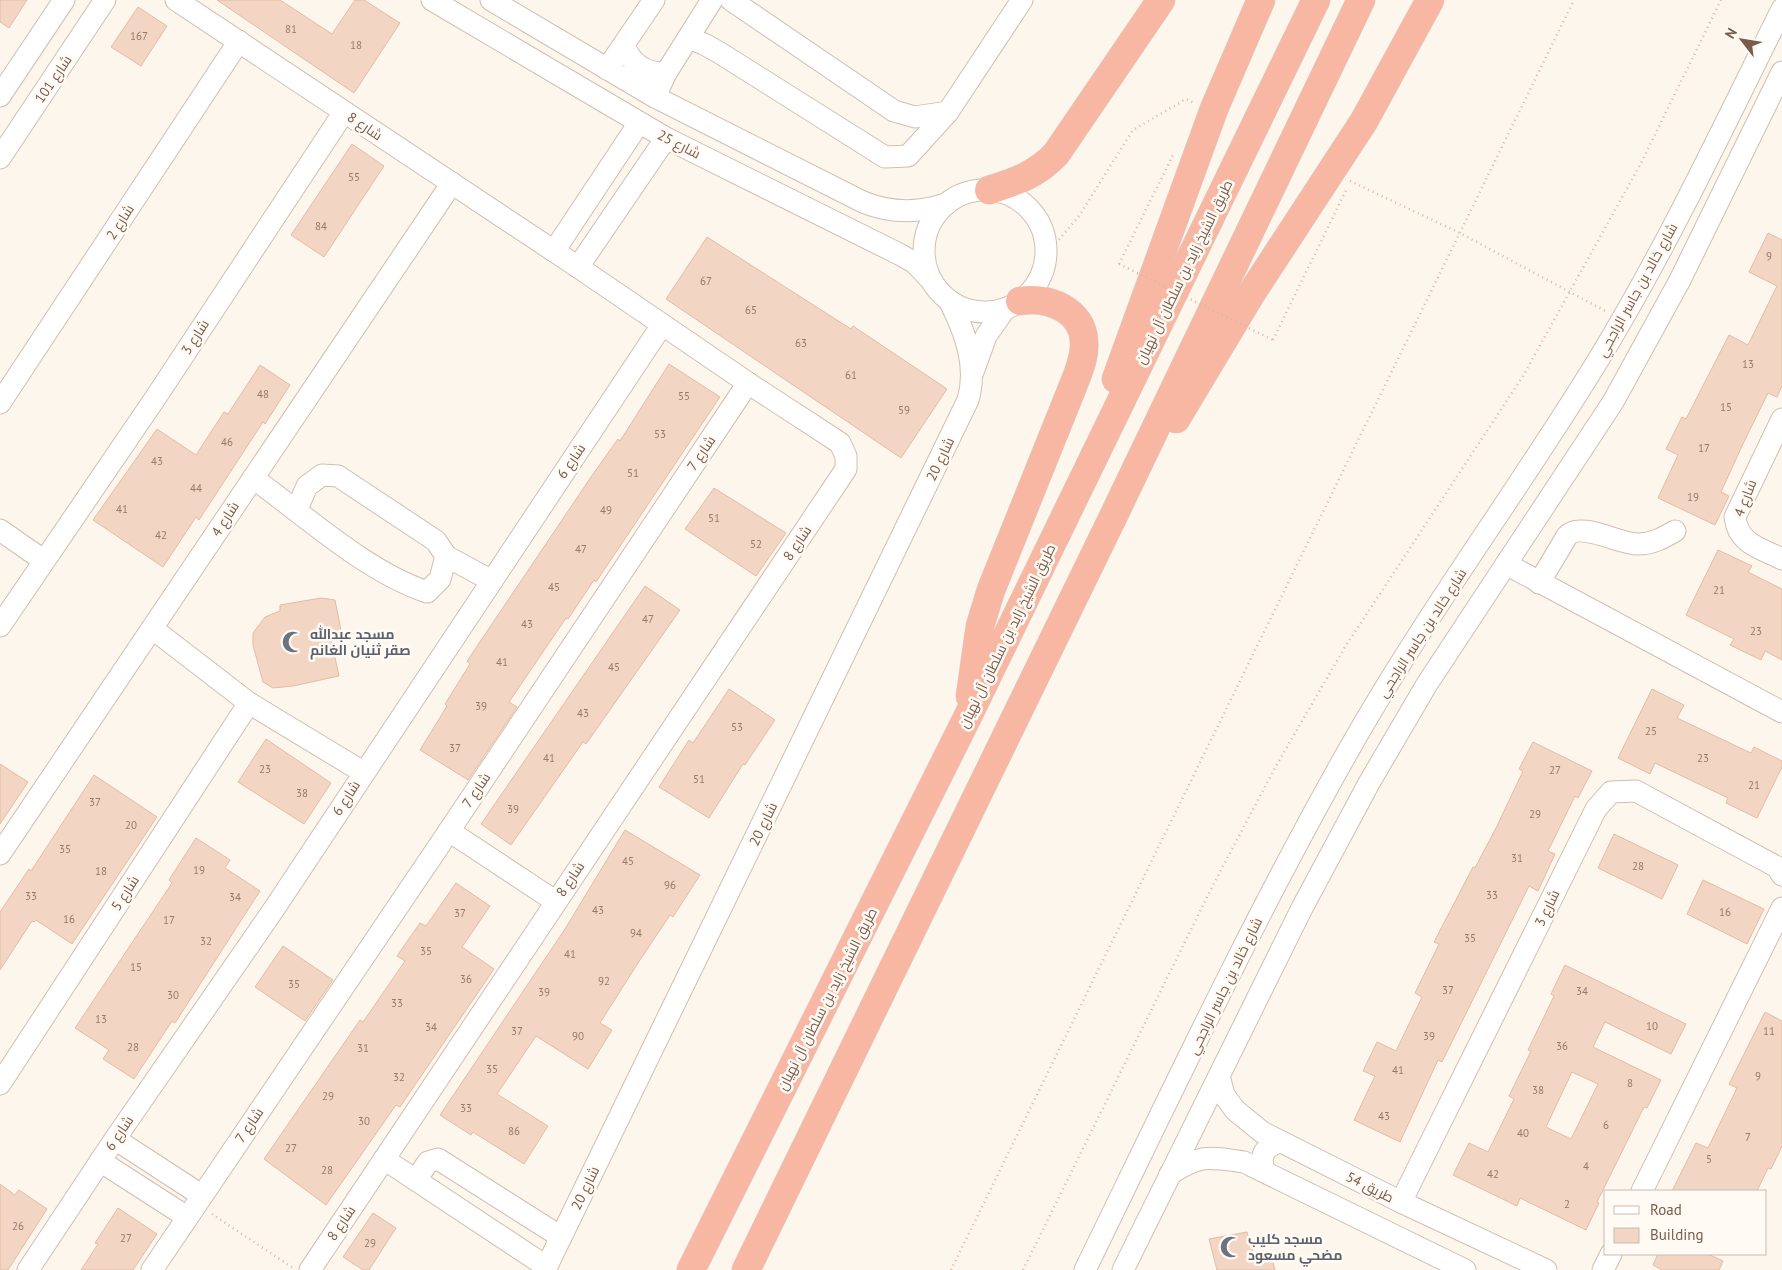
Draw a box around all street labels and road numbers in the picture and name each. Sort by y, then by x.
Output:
street label: شارع 101 [31,52,75,106]
street label: شارع 8 [344,108,386,144]
street label: شارع 25 [654,126,704,162]
street label: طريق الشيخ زايد بن سلطان آل نهيان [1131,177,1237,367]
street label: شارع 2 [102,201,138,243]
street label: شارع خالد بن جاسر الراجحي [1593,220,1684,362]
street label: شارع 3 [177,316,213,358]
street label: شارع 7 [683,432,719,474]
street label: شارع 20 [922,434,958,484]
street label: شارع 6 [553,440,589,482]
street label: شارع 4 [1730,477,1760,519]
street label: شارع 4 [207,498,243,540]
street label: شارع 8 [779,522,815,564]
street label: طريق الشيخ زايد بن سلطان آل نهيان [954,541,1060,731]
street label: شارع خالد بن جاسر الراجحي [1373,565,1473,703]
street label: شارع 7 [458,769,494,811]
street label: شارع 6 [328,777,364,819]
street label: شارع 20 [745,799,781,849]
street label: شارع 8 [552,858,588,900]
street label: شارع 5 [107,872,143,914]
street label: شارع 3 [1530,887,1564,929]
street label: طريق الشيخ زايد بن سلطان آل نهيان [773,905,881,1093]
street label: شارع خالد بن جاسر الراجحي [1184,914,1269,1059]
street label: شارع 7 [231,1104,267,1146]
street label: شارع 6 [101,1112,137,1154]
street label: شارع 20 [567,1163,603,1213]
street label: طريق 54 [1343,1167,1397,1207]
street label: شارع 8 [323,1202,359,1244]

